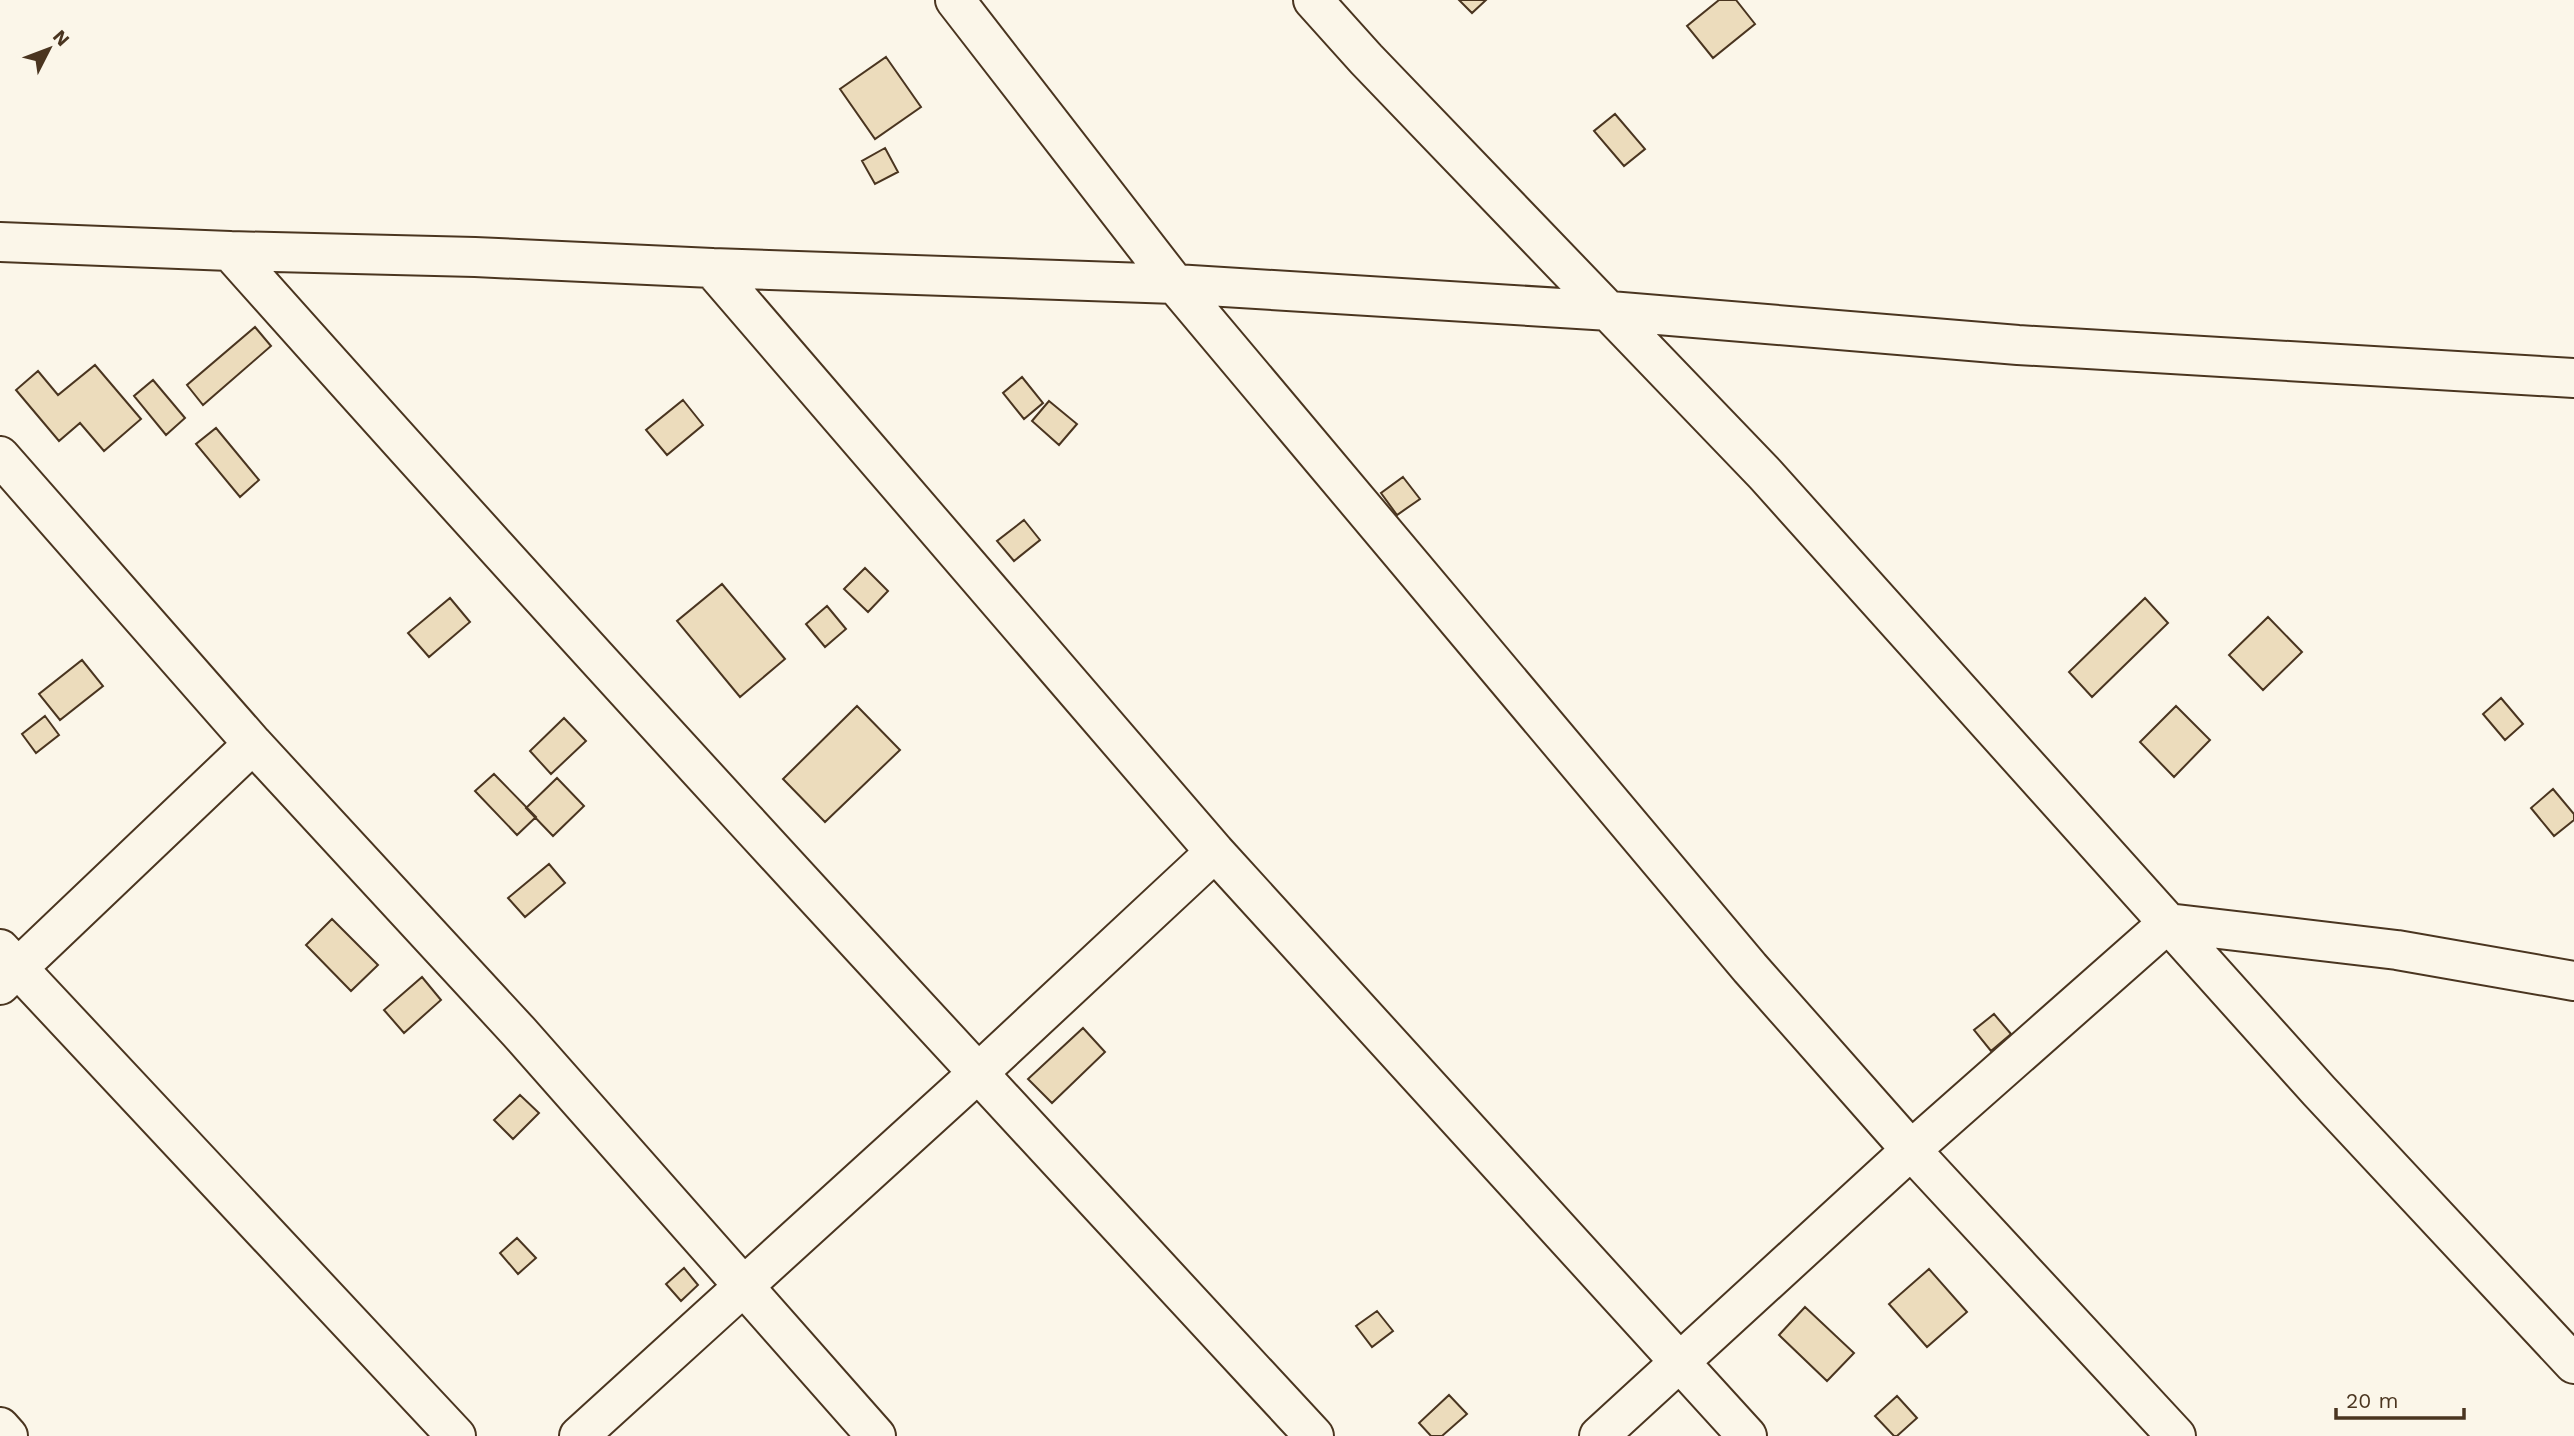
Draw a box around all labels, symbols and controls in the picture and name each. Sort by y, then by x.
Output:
north arrow [14,14,84,84]
text: N [48,25,75,51]
scale bar [2336,1376,2464,1420]
text: 20 m [2346,1388,2398,1413]

